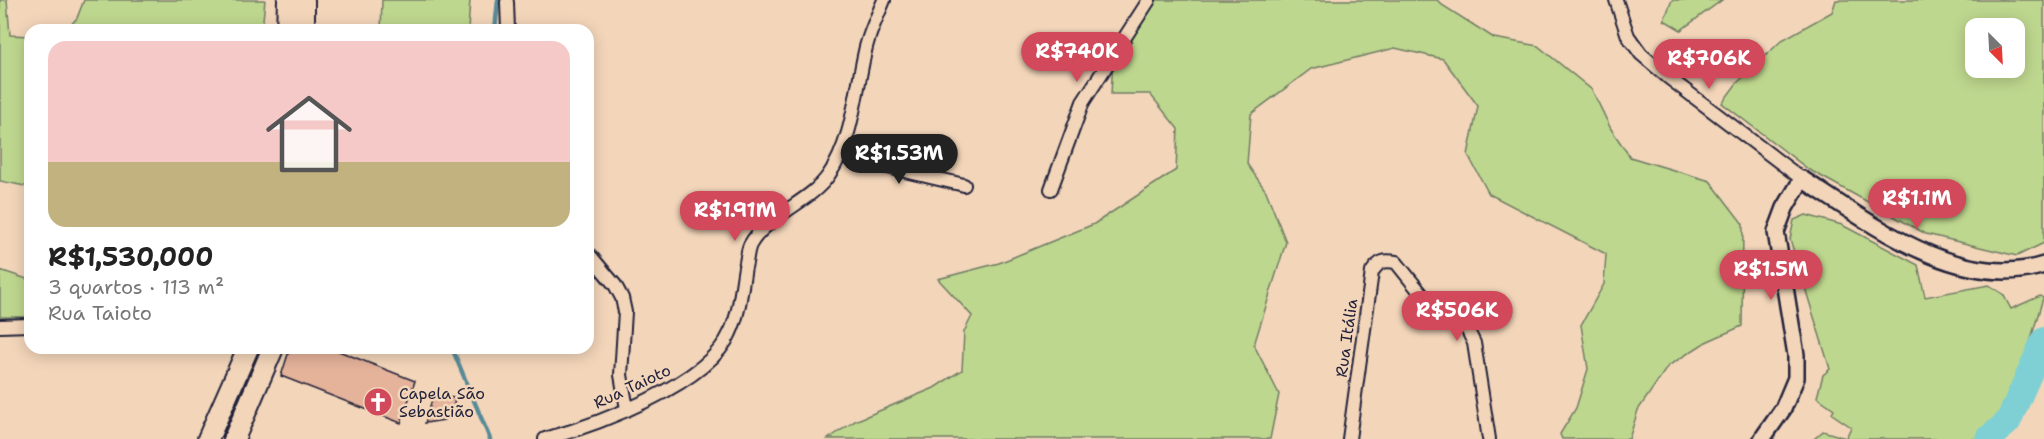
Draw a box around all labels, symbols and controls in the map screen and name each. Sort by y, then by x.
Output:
north arrow [1965,18,2025,78]
map controls [1965,18,2025,78]
pin: R$740K [1028,32,1126,83]
text: R$740K [1035,38,1119,64]
pin: R$706K [1660,39,1758,90]
text: R$706K [1667,45,1751,71]
icon: home [255,80,363,188]
pin: R$1.53M [844,134,954,185]
text: R$1.53M [855,140,943,166]
pin: R$1.1M [1868,179,1966,230]
text: R$1.1M [1882,185,1952,211]
pin: R$1.91M [680,191,790,242]
text: R$1.91M [694,197,776,223]
text: R$1,530,000 [48,239,213,274]
pin: R$1.5M [1722,250,1820,301]
text: R$1.5M [1734,256,1808,282]
text: 3 quartos · 113 m² [48,274,224,300]
pin: R$506K [1408,291,1506,342]
street label: Rua Itália [1331,297,1362,379]
text: R$506K [1416,297,1498,323]
text: Rua Taioto [48,300,152,326]
street label: Rua Taioto [590,359,674,414]
place label: Capela São Sebastião [399,383,485,422]
church icon: Capela São Sebastião [362,386,394,418]

